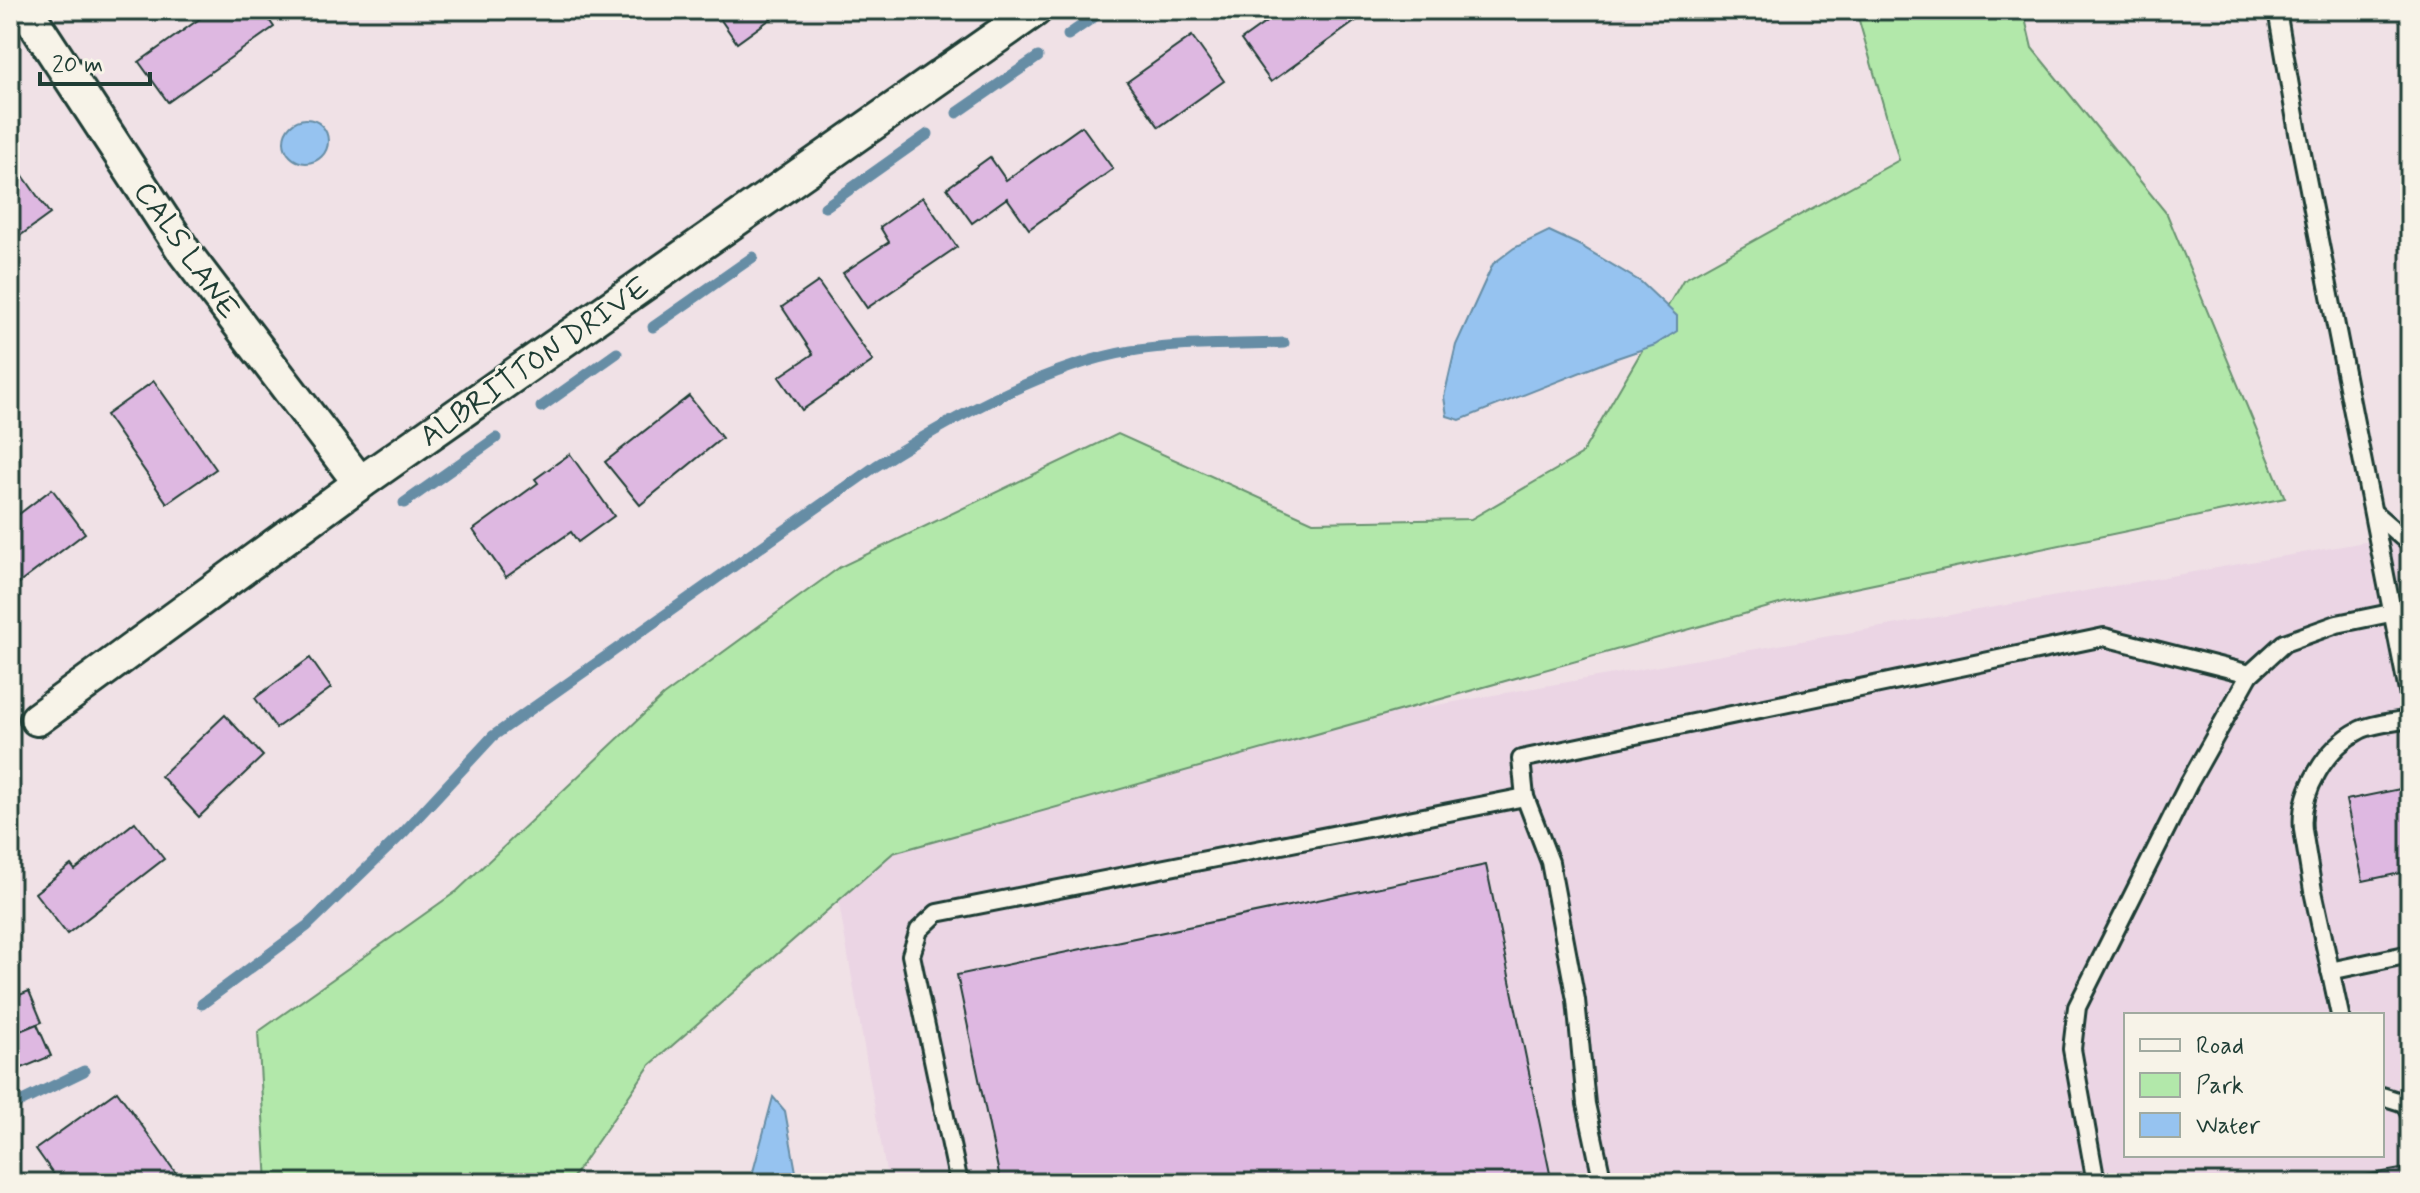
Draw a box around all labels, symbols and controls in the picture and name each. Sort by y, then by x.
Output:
scale bar [40,36,150,86]
text: 20 m [52,50,103,81]
street label: CALS LANE [124,174,248,328]
street label: ALBRITTON DRIVE [412,268,657,456]
legend [2124,1013,2384,1157]
text: Road [2196,1031,2244,1062]
text: Park [2196,1071,2244,1102]
text: Water [2196,1111,2261,1142]

